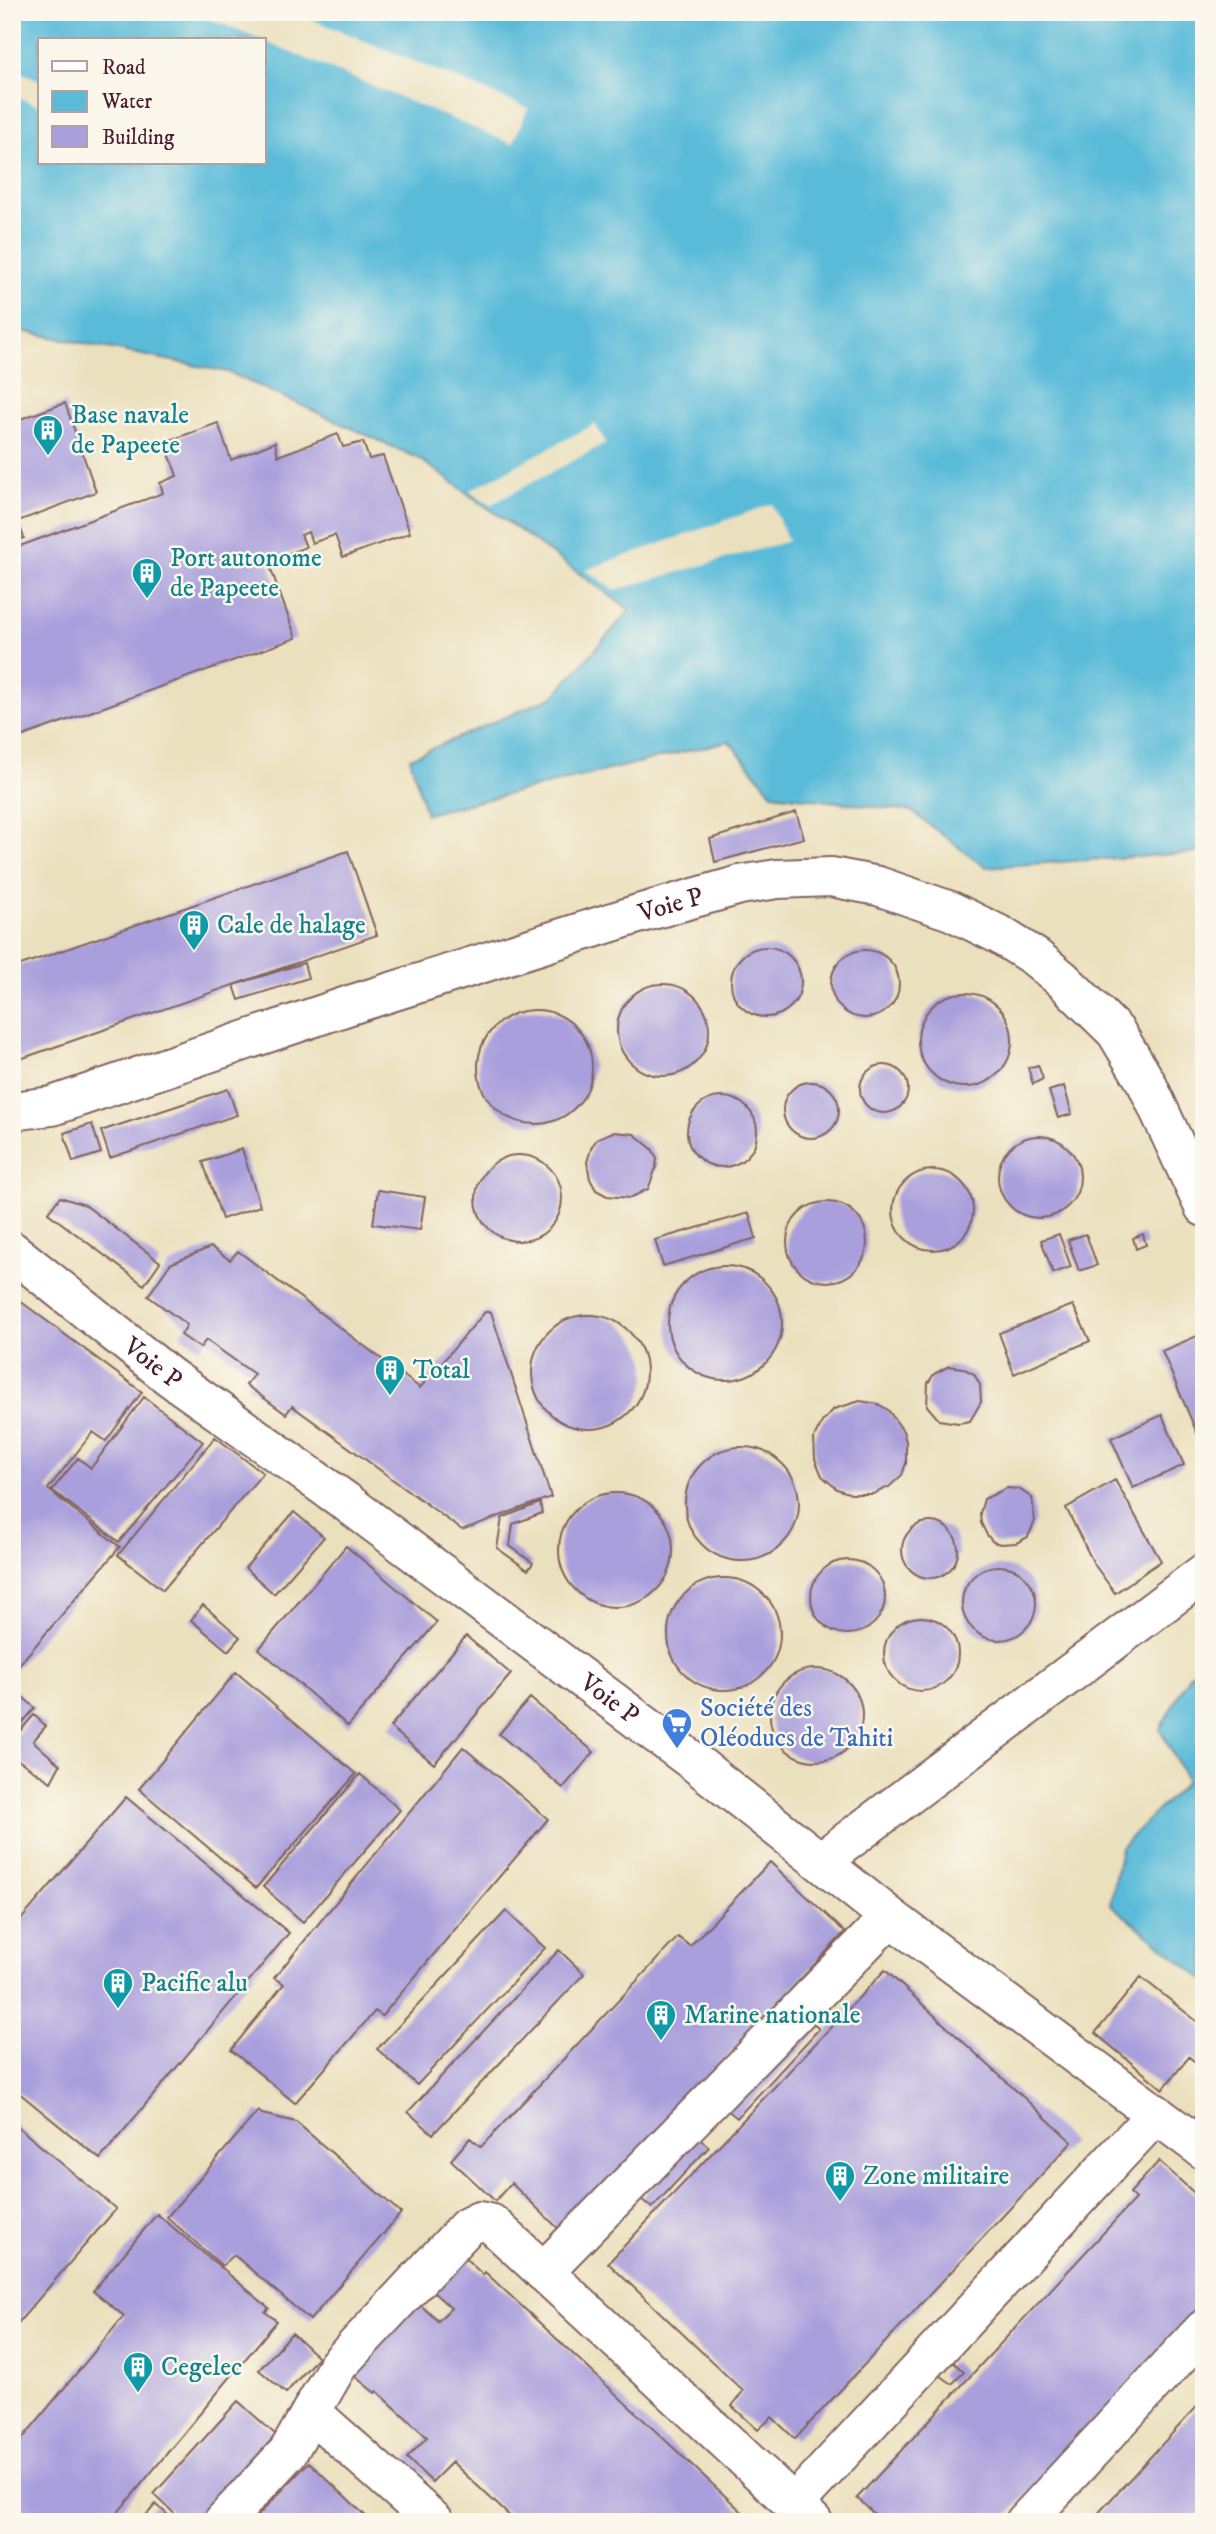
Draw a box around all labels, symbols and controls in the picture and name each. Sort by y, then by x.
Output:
legend [38,38,266,164]
text: Road [102,55,146,81]
text: Water [101,89,152,115]
text: Building [102,125,175,151]
place label: Base navale de Papeete [71,399,189,462]
building icon: Base navale de Papeete [31,413,65,457]
place label: Port autonome de Papeete [170,542,322,605]
building icon: Port autonome de Papeete [130,556,164,600]
street label: Voie P [634,880,707,930]
building icon: Cale de halage [177,908,211,952]
place label: Cale de halage [217,909,366,942]
street label: Voie P [116,1329,188,1397]
building icon: Total [373,1353,407,1397]
place label: Total [413,1354,470,1387]
street label: Voie P [573,1665,646,1732]
place label: Société des Oléoducs de Tahiti [700,1692,893,1755]
supermarket icon: Société des Oléoducs de Tahiti [660,1706,694,1750]
building icon: Pacific alu [101,1966,135,2010]
place label: Pacific alu [141,1967,248,2000]
building icon: Marine nationale [644,1998,678,2042]
place label: Marine nationale [684,1999,860,2032]
building icon: Zone militaire [823,2159,857,2203]
place label: Zone militaire [863,2160,1009,2193]
building icon: Cegelec [121,2350,155,2394]
place label: Cegelec [161,2351,242,2384]

